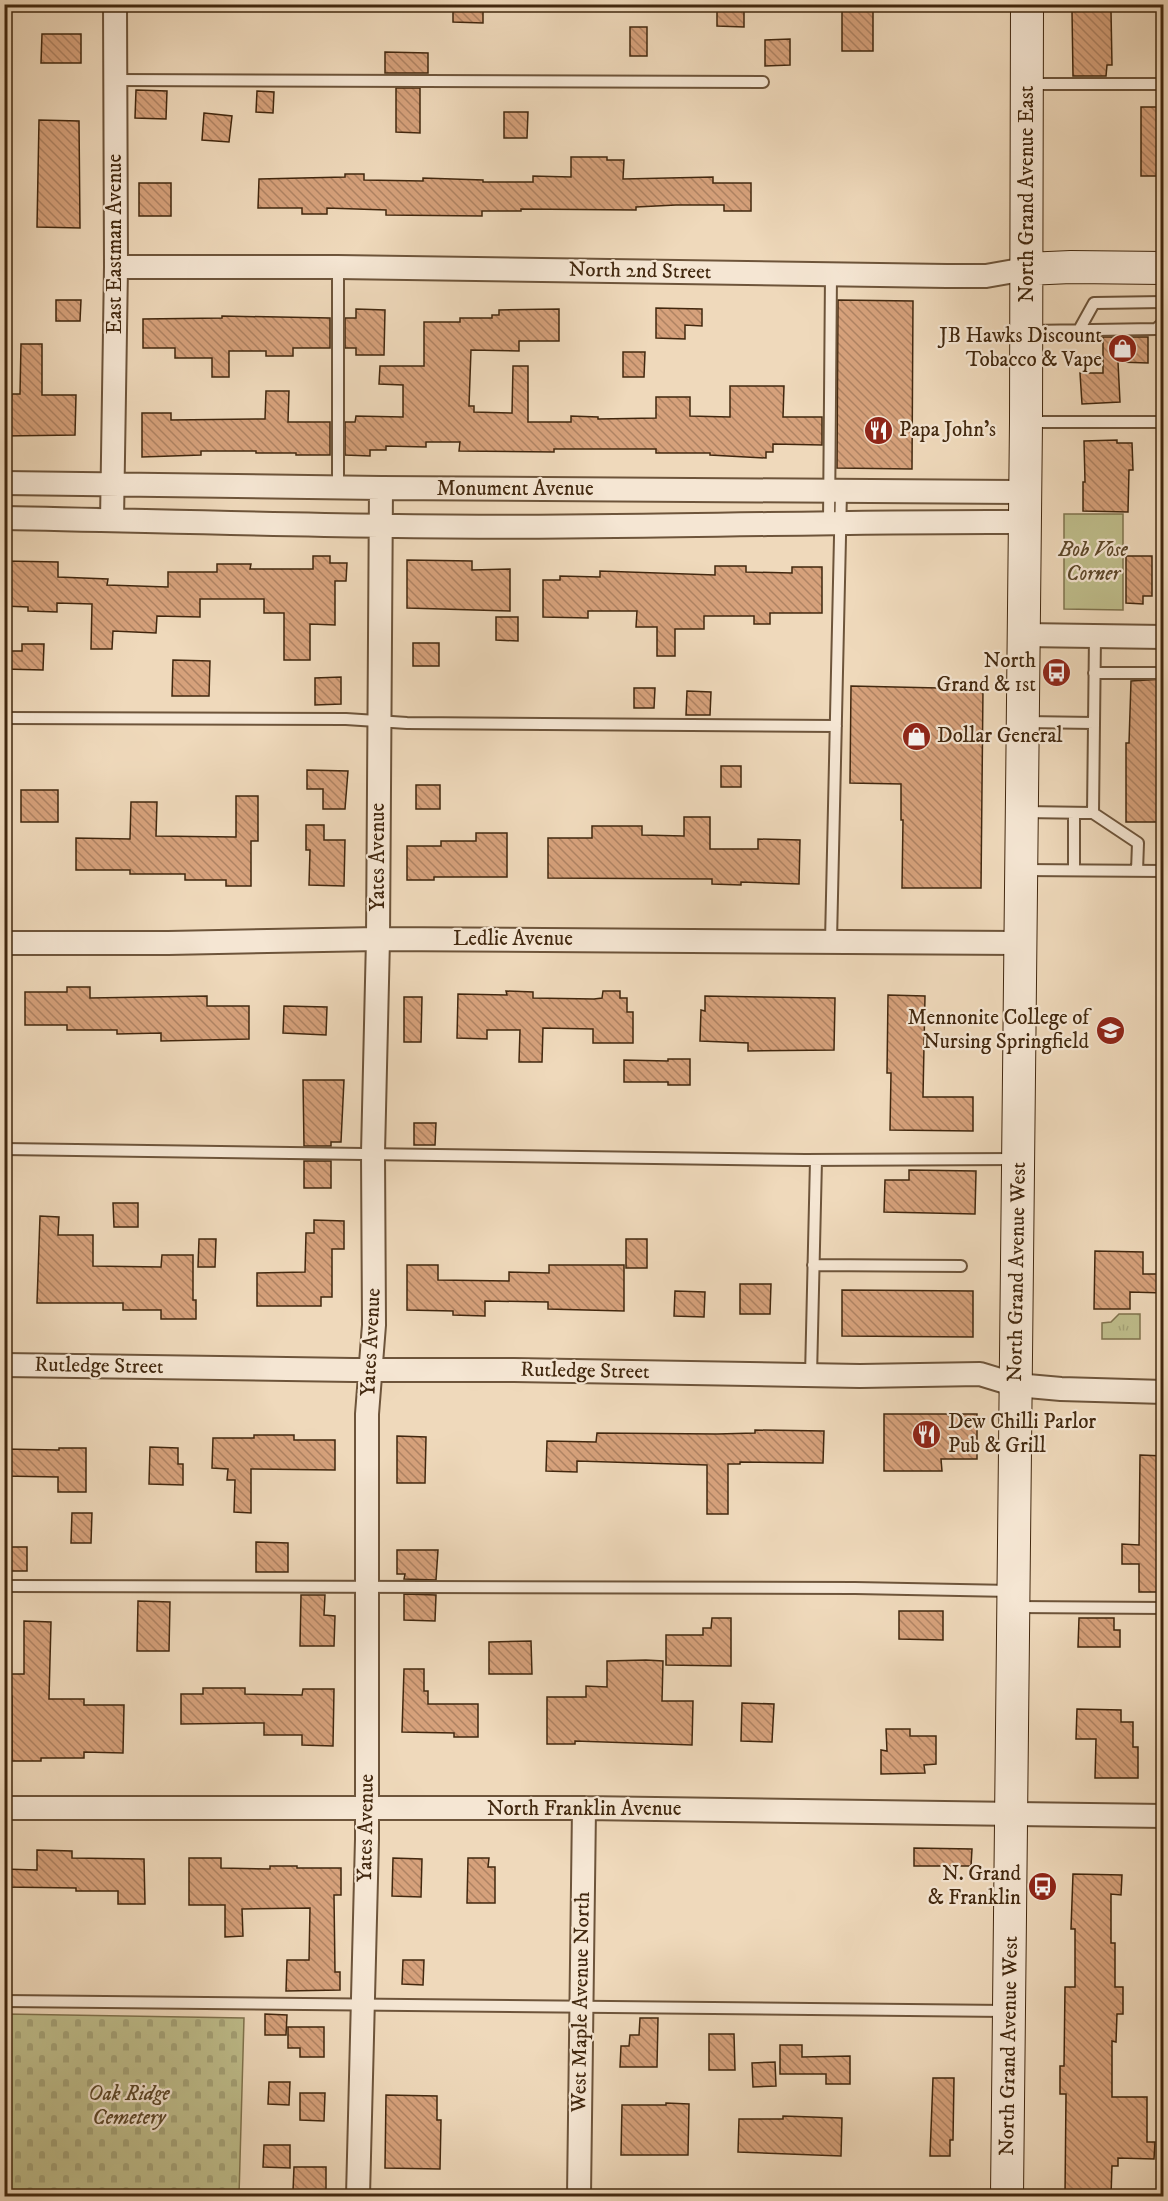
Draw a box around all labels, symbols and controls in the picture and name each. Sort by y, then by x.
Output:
street label: North Grand Avenue East [1014,85,1040,302]
street label: East Eastman Avenue [102,154,128,334]
street label: North 2nd Street [568,257,712,285]
place label: JB Hawks Discount Tobacco & Vape [937,323,1102,373]
shop icon: JB Hawks Discount Tobacco & Vape [1107,332,1139,364]
restaurant icon: Papa John's [862,414,894,446]
place label: Papa John's [899,417,996,443]
street label: Monument Avenue [436,476,594,502]
park label: Bob Vose Corner [1057,537,1128,587]
place label: North Grand & 1st [937,648,1036,698]
bus stop icon: North Grand & 1st [1041,657,1073,689]
shop icon: Dollar General [900,720,932,752]
place label: Dollar General [937,723,1063,749]
street label: Yates Avenue [365,803,391,911]
street label: Ledlie Avenue [453,926,573,952]
place label: Mennonite College of Nursing Springfield [908,1005,1092,1055]
school or university icon: Mennonite College of Nursing Springfield [1094,1014,1126,1046]
street label: North Grand Avenue West [1002,1162,1032,1382]
street label: Yates Avenue [355,1287,387,1397]
street label: Rutledge Street [34,1352,164,1380]
street label: Rutledge Street [520,1357,650,1385]
place label: Dew Chilli Parlor Pub & Grill [948,1409,1096,1459]
restaurant icon: Dew Chilli Parlor Pub & Grill [911,1418,943,1450]
street label: Yates Avenue [352,1773,380,1882]
street label: North Franklin Avenue [487,1796,682,1822]
place label: N. Grand & Franklin [928,1861,1022,1911]
bus stop icon: N. Grand & Franklin [1026,1870,1058,1902]
street label: West Maple Avenue North [566,1891,596,2114]
street label: North Grand Avenue West [994,1936,1024,2156]
park label: Oak Ridge Cemetery [88,2081,171,2131]

